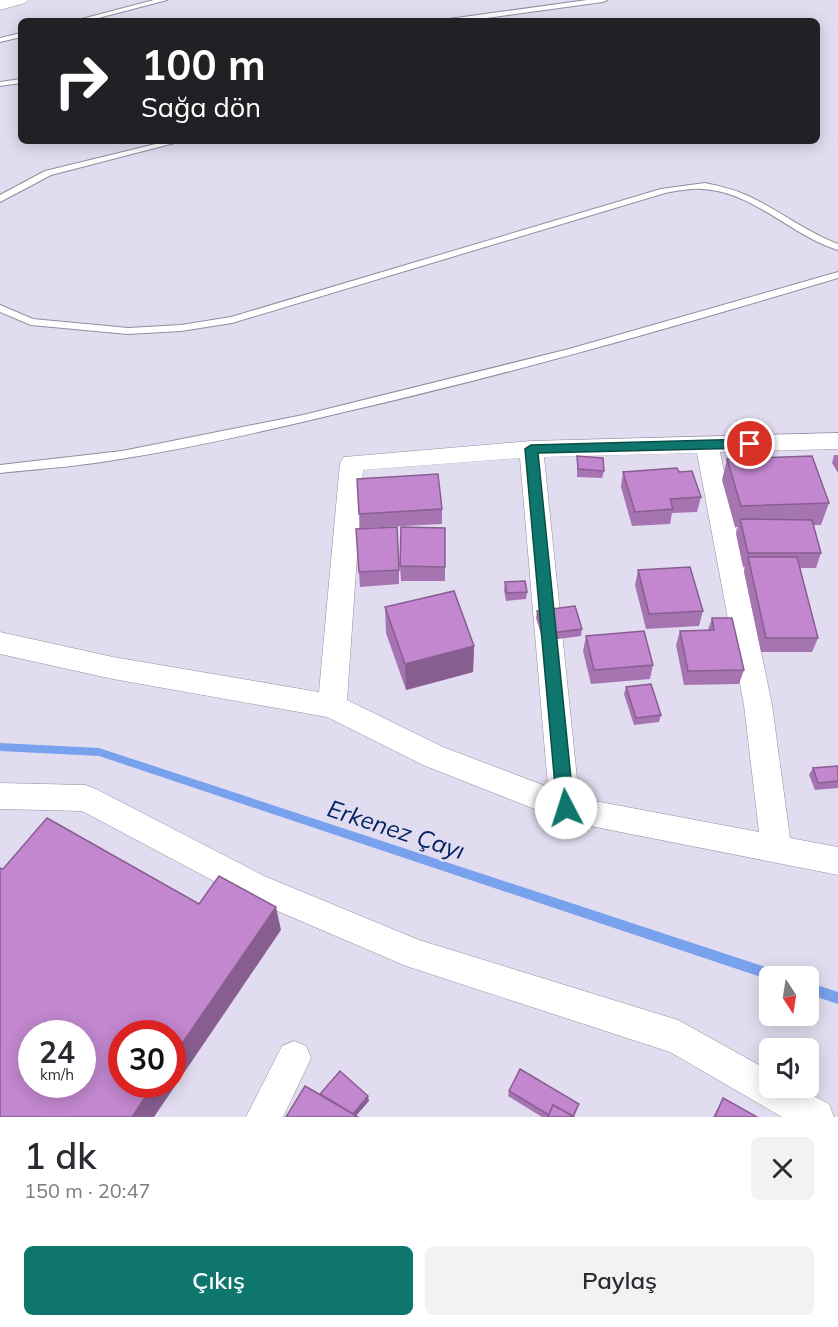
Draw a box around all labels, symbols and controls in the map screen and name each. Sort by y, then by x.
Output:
text: 100 m [141,38,266,91]
icon: right [42,42,120,120]
text: Sağa dön [141,90,261,124]
pin [724,418,775,469]
icon: arrive [733,427,766,460]
position arrow [534,776,598,840]
water label: Erkenez Çayı [324,793,469,865]
north arrow [759,966,819,1026]
map controls [759,966,819,1098]
speed limit sign: 30 [108,1020,186,1098]
text: 24 [39,1033,75,1071]
button: sound [759,1038,819,1098]
text: km/h [40,1065,74,1084]
text: 1 dk [24,1133,96,1178]
button: close [751,1137,814,1200]
text: 150 m · 20:47 [24,1178,150,1203]
button: Çıkış [24,1246,413,1315]
button: Paylaş [425,1246,814,1315]

